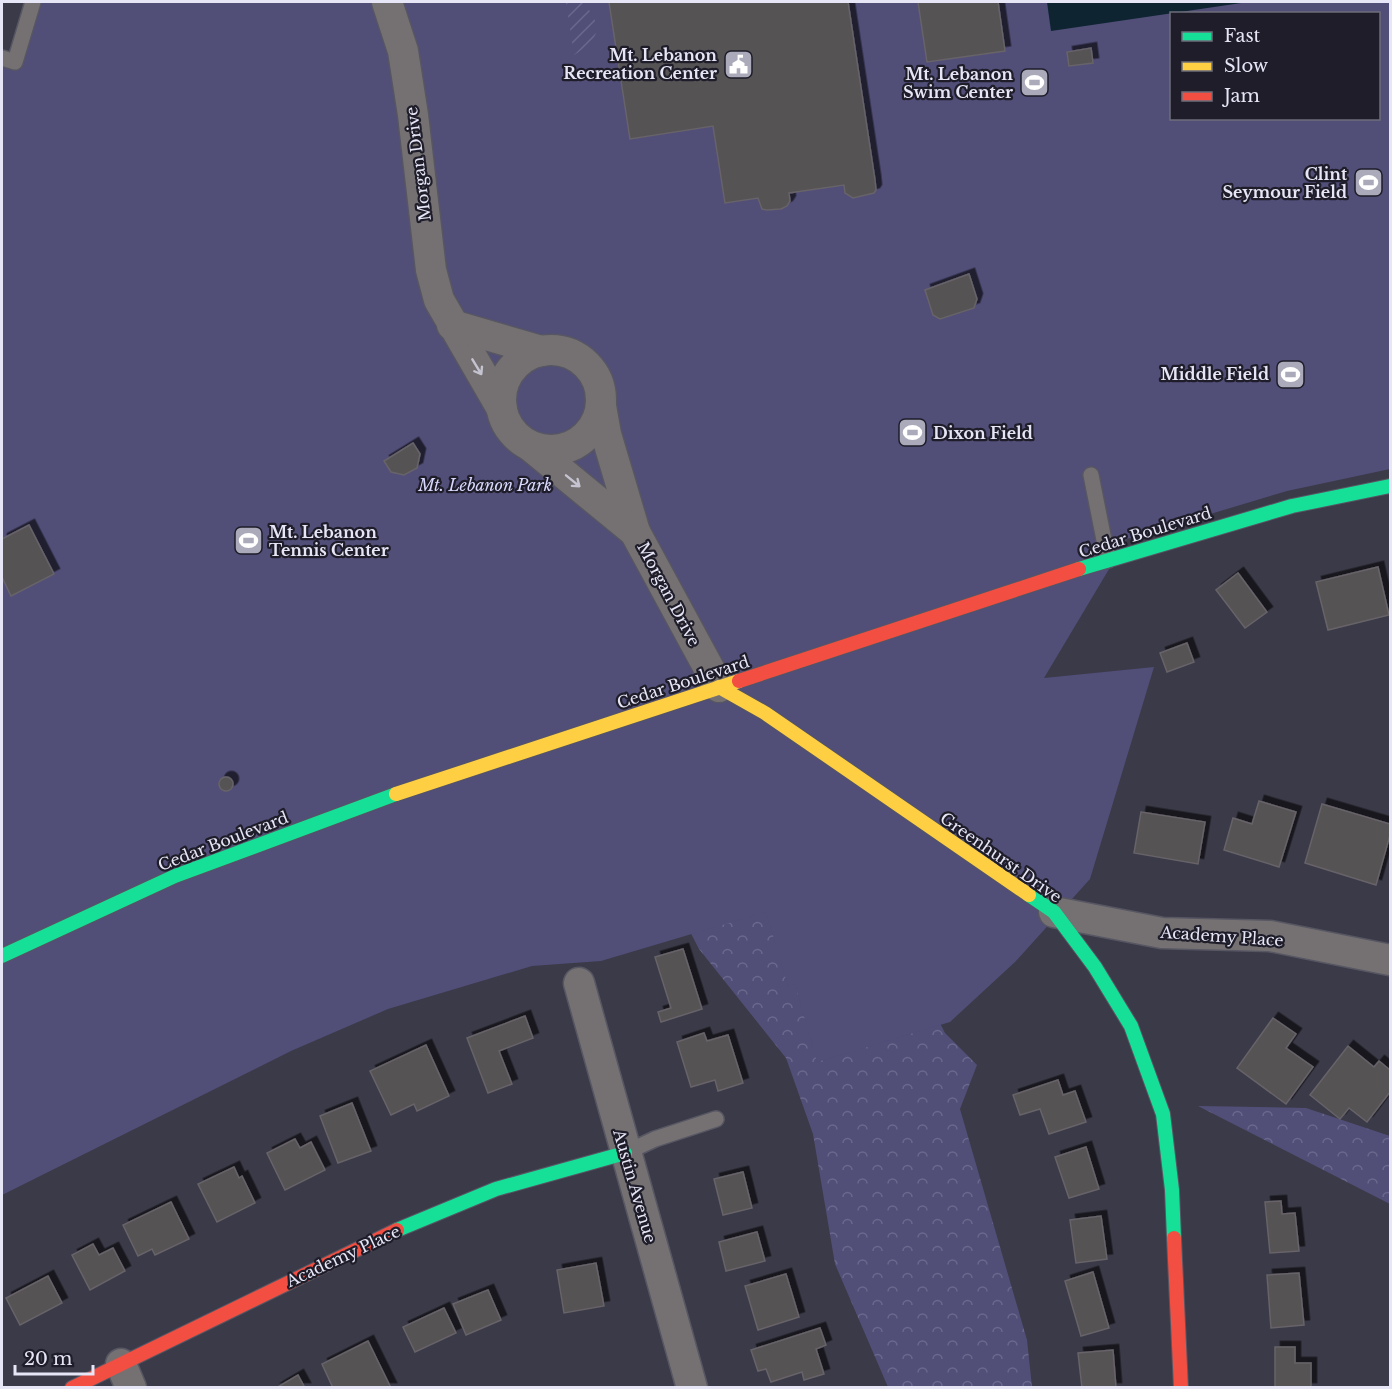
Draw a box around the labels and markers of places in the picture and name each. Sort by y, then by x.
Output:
place label: Mt. Lebanon Recreation Center [563,45,717,83]
public building icon: Mt. Lebanon Recreation Center [722,48,754,80]
place label: Mt. Lebanon Swim Center [903,64,1013,102]
sports icon: Mt. Lebanon Swim Center [1018,67,1050,99]
place label: Clint Seymour Field [1222,164,1348,202]
sports icon: Clint Seymour Field [1352,167,1384,199]
sports icon: Middle Field [1274,358,1306,390]
place label: Middle Field [1160,364,1269,384]
sports icon: Dixon Field [896,417,928,449]
place label: Dixon Field [933,423,1033,443]
place label: Mt. Lebanon Tennis Center [269,522,389,560]
sports icon: Mt. Lebanon Tennis Center [232,525,264,557]

